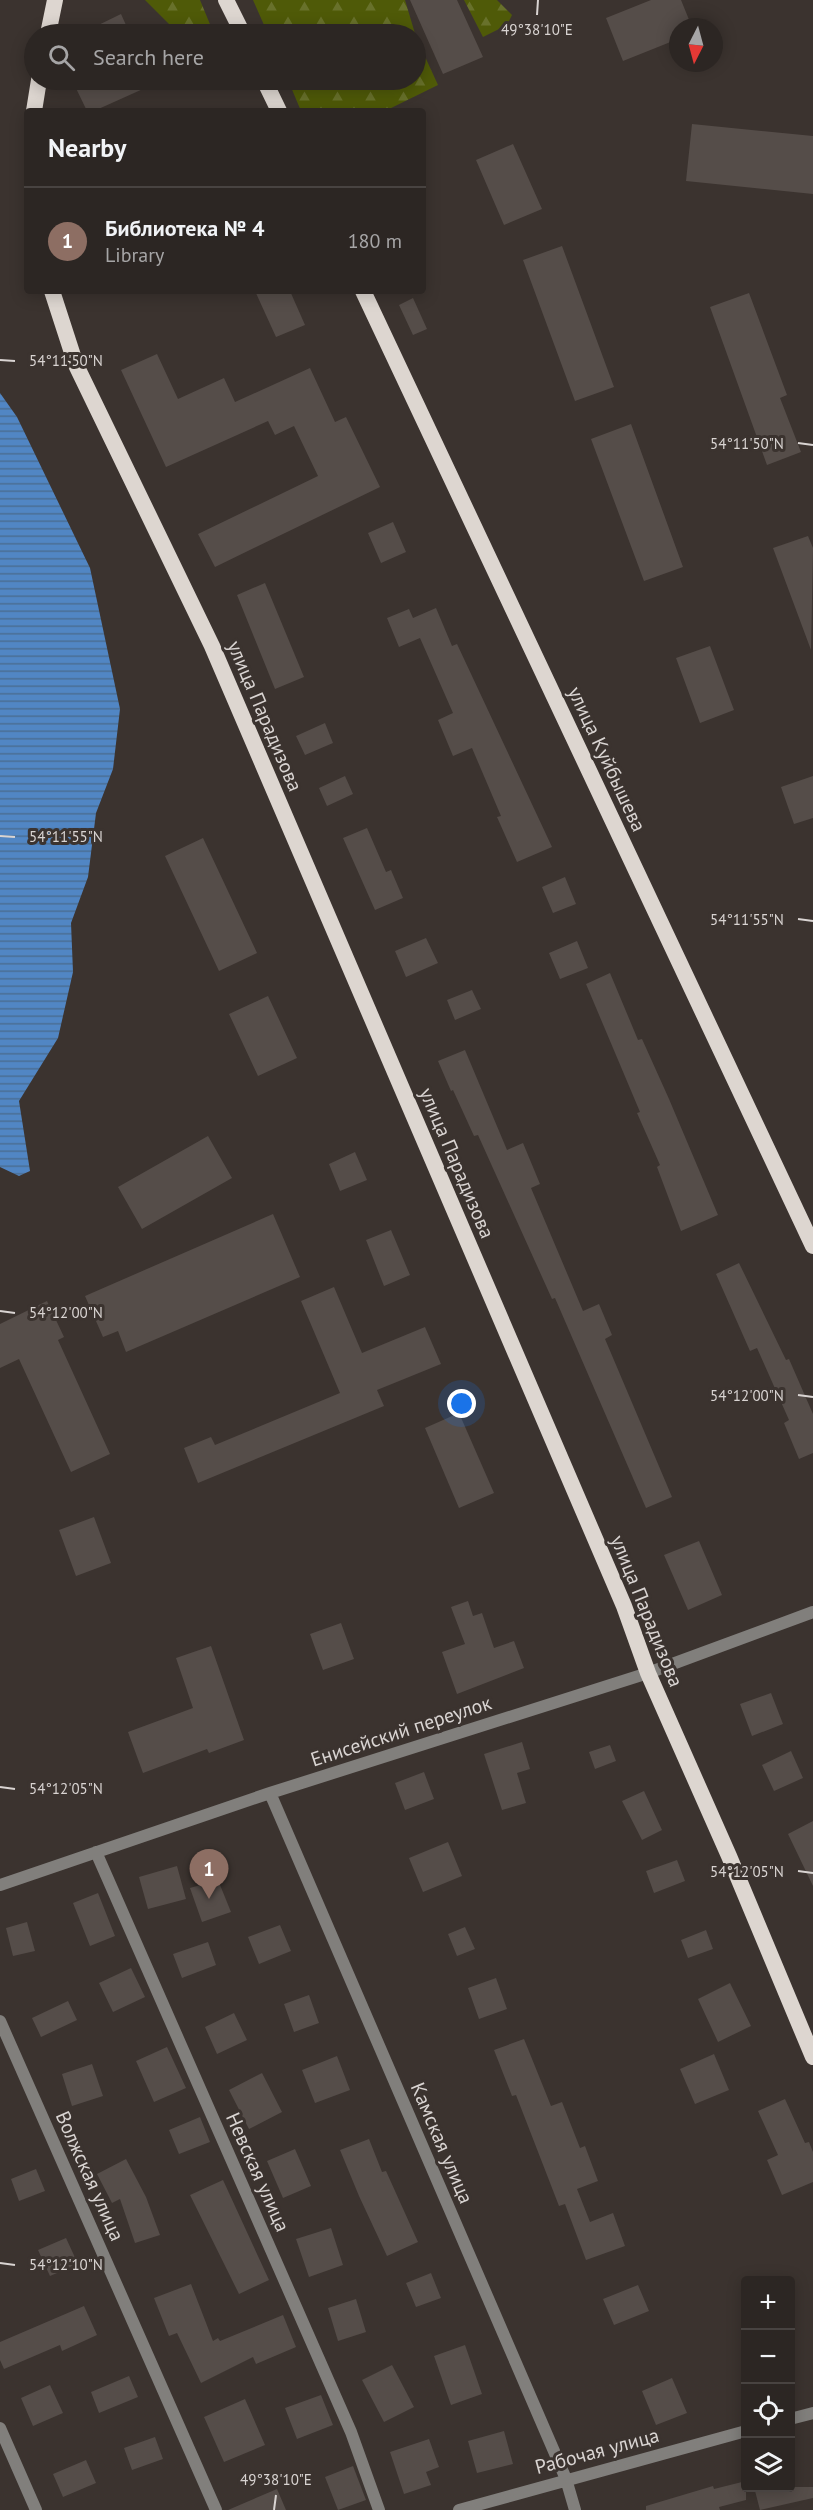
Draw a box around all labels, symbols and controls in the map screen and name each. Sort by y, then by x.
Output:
north arrow [669,18,723,72]
text: 49°38'10"E [501,20,573,39]
search box [24,24,426,90]
icon: search [45,41,78,74]
text: Search here [93,43,204,71]
text: Nearby [48,131,126,164]
text: Библиотека № 4 [105,214,264,242]
text: 1 [62,228,73,254]
text: 180 m [348,228,402,254]
text: Library [105,242,164,268]
text: 54°11'50"N [29,351,103,370]
text: 54°11'50"N [710,434,784,453]
street label: улица Парадизова [222,637,308,795]
street label: улица Куйбышева [562,682,652,836]
text: 54°11'55"N [29,827,103,846]
text: 54°11'55"N [710,910,784,929]
street label: улица Парадизова [414,1084,500,1242]
text: 54°12'00"N [29,1303,103,1322]
text: 54°12'00"N [710,1386,784,1405]
your location [447,1389,476,1418]
street label: улица Парадизова [605,1531,689,1691]
street label: Енисейский переулок [307,1689,495,1773]
text: 54°12'05"N [29,1779,103,1798]
pin: 1 [190,1850,228,1899]
text: 54°12'05"N [710,1862,784,1881]
street label: Камская улица [405,2078,479,2208]
street label: Волжская улица [50,2107,130,2245]
street label: Невская улица [220,2108,296,2236]
text: 54°12'10"N [29,2255,103,2274]
map controls [741,2276,795,2492]
button: + [741,2276,795,2330]
button: − [741,2330,795,2384]
button: locate [741,2384,795,2438]
street label: Рабочая улица [532,2422,662,2480]
button: layers [741,2438,795,2492]
text: 49°38'10"E [240,2470,312,2489]

